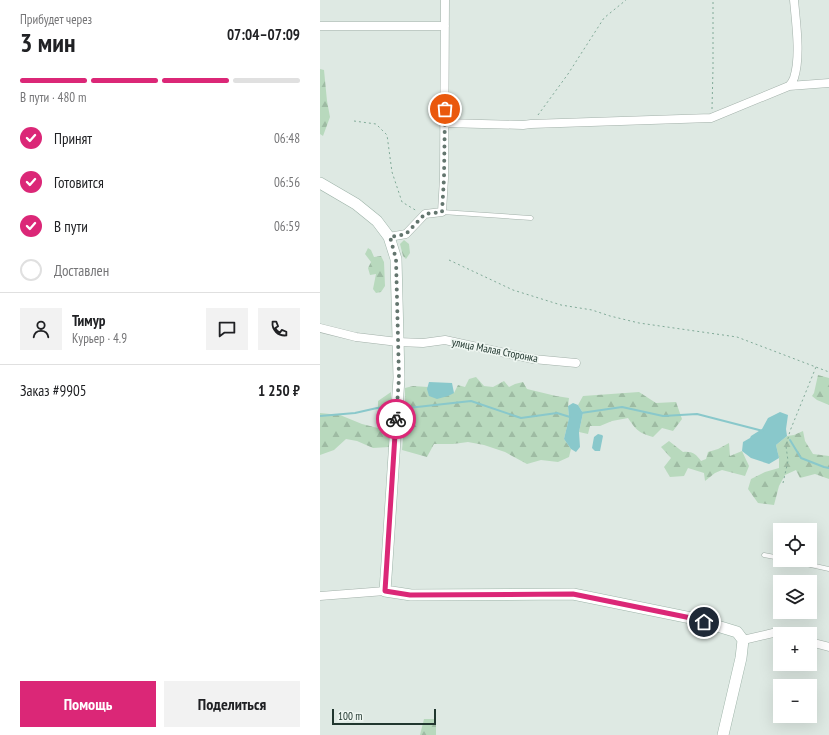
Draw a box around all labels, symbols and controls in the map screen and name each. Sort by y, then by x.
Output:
text: Прибудет через [20,11,92,28]
text: 07:04–07:09 [227,25,300,44]
text: 3 мин [20,26,75,59]
text: В пути · 480 m [20,89,86,106]
pin [428,92,462,126]
icon: bag [434,98,456,120]
icon: check [20,127,42,149]
text: Принят [54,129,92,148]
text: 06:48 [274,130,300,147]
icon: check [20,171,42,193]
text: Готовится [54,173,104,192]
text: 06:56 [274,174,300,191]
icon: check [20,215,42,237]
text: В пути [54,217,88,236]
text: 06:59 [274,218,300,235]
text: Доставлен [54,261,109,280]
button: person [20,308,62,350]
button: chat [206,308,248,350]
button: phone [258,308,300,350]
text: Тимур [72,311,105,330]
text: Курьер · 4.9 [72,330,127,347]
street label: улица Малая Сторонка [451,335,539,365]
text: Заказ #9905 [20,381,87,400]
text: 1 250 ₽ [258,381,300,400]
courier [376,399,416,439]
icon: bike [385,408,407,430]
map controls [773,523,817,723]
button: locate [773,523,817,567]
button: layers [773,575,817,619]
pin [687,605,721,639]
icon: home [693,611,715,633]
button: + [773,627,817,671]
button: − [773,679,817,723]
button: Помощь [20,681,156,727]
button: Поделиться [164,681,300,727]
scale bar [332,707,436,726]
text: 100 m [338,709,362,723]

